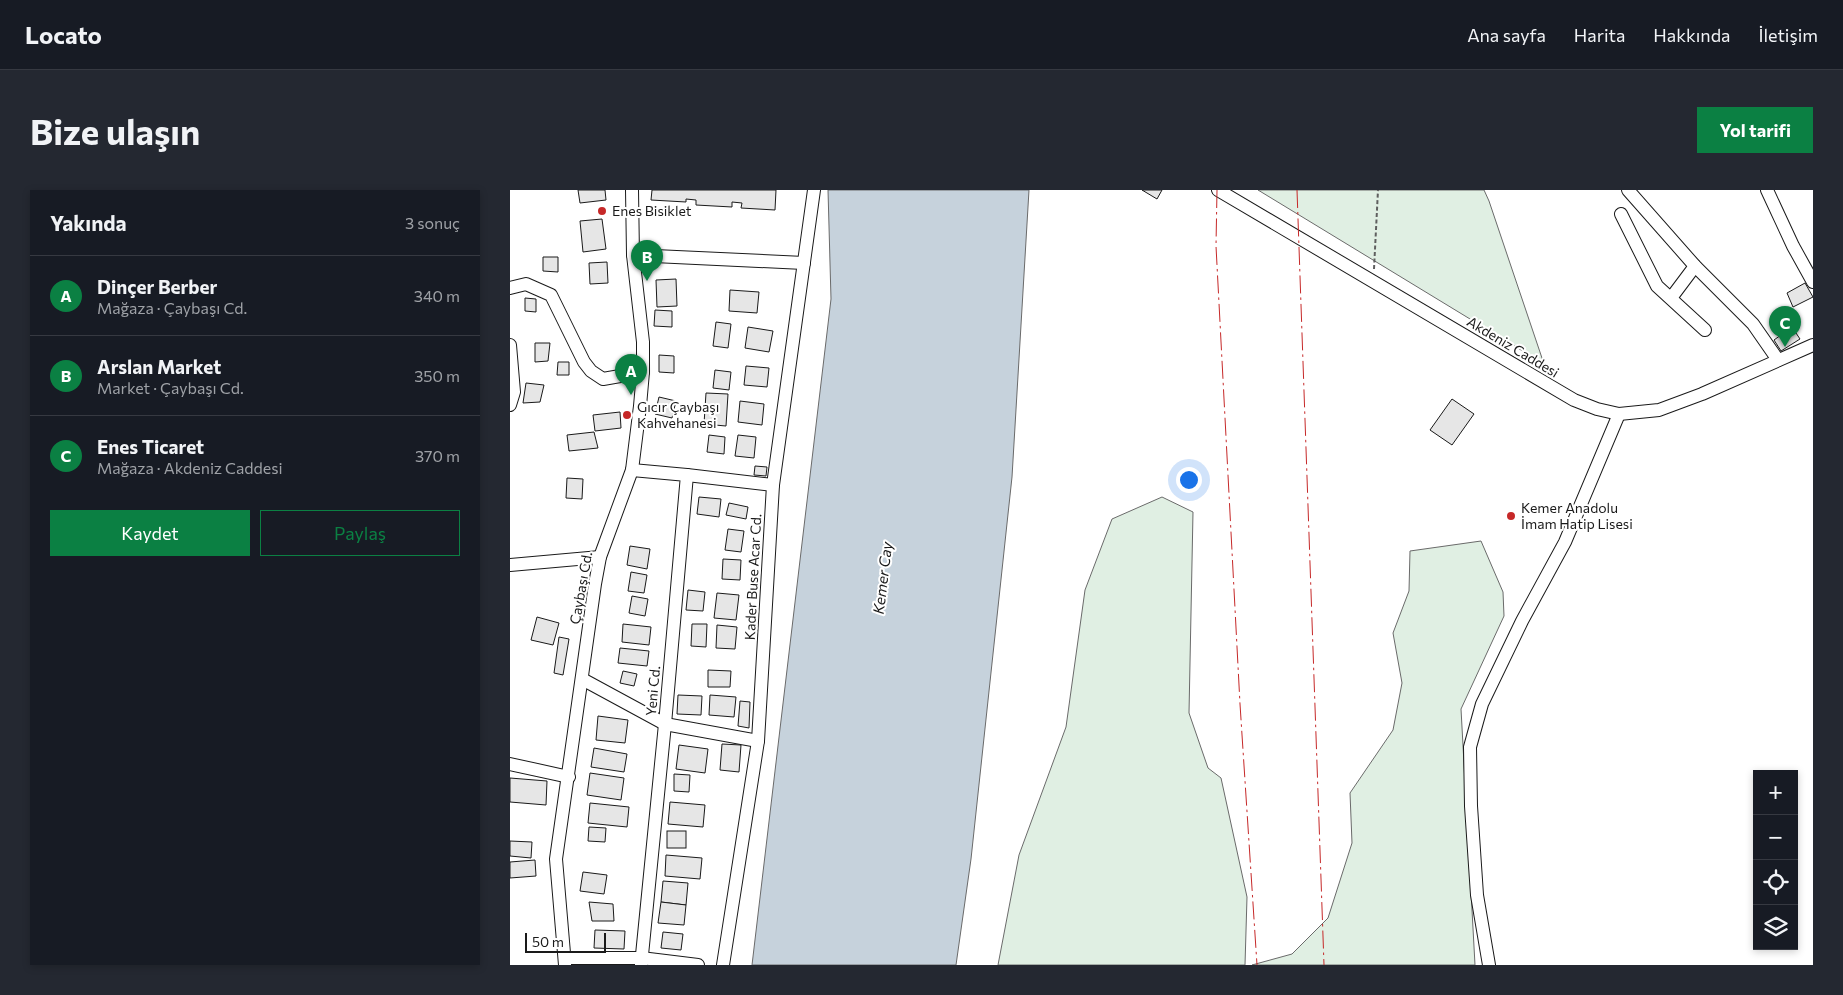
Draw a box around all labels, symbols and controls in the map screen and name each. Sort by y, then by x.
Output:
text: Locato [25,20,102,49]
text: Ana sayfa [1467,24,1546,46]
text: Harita [1574,24,1625,46]
text: Hakkında [1653,24,1731,46]
text: İletişim [1759,24,1818,46]
button: Yol tarifi [1697,107,1813,153]
text: Bize ulaşın [30,109,200,152]
place label: Enes Bisiklet [612,202,692,219]
marker: Enes Bisiklet [596,205,608,217]
text: Yakında [50,210,127,235]
text: 3 sonuç [405,213,460,232]
pin: B [631,240,663,281]
text: Dinçer Berber [97,275,217,298]
text: A [60,286,72,305]
text: 340 m [414,286,460,305]
text: Mağaza · Çaybaşı Cd. [97,298,247,317]
pin: C [1769,306,1801,347]
street label: Akdeniz Caddesi [1464,312,1562,381]
pin: A [615,354,647,395]
text: Arslan Market [97,355,221,378]
text: B [61,366,71,385]
text: 350 m [414,366,460,385]
text: Market · Çaybaşı Cd. [97,378,244,397]
place label: Gıcır Çaybaşı Kahvehanesi [637,398,719,431]
marker: Gıcır Çaybaşı Kahvehanesi [621,409,633,421]
text: Enes Ticaret [97,435,204,458]
text: C [61,446,71,465]
text: 370 m [415,446,460,465]
text: Mağaza · Akdeniz Caddesi [97,458,283,477]
your location [1176,467,1202,493]
place label: Kemer Anadolu İmam Hatip Lisesi [1521,499,1633,532]
button: Kaydet [50,510,250,556]
button: Paylaş [260,510,460,556]
marker: Kemer Anadolu İmam Hatip Lisesi [1505,510,1517,522]
street label: Kader Buse Acar Cd. [741,513,764,641]
water label: Kemer Cay [869,539,896,615]
street label: Çaybaşı Cd. [566,550,595,625]
street label: Yeni Cd. [642,665,663,717]
map controls [1753,770,1798,950]
button: + [1753,770,1798,815]
button: − [1753,815,1798,860]
button: locate [1753,860,1798,905]
button: layers [1753,905,1798,950]
scale bar [525,930,606,953]
text: 50 m [532,933,564,950]

